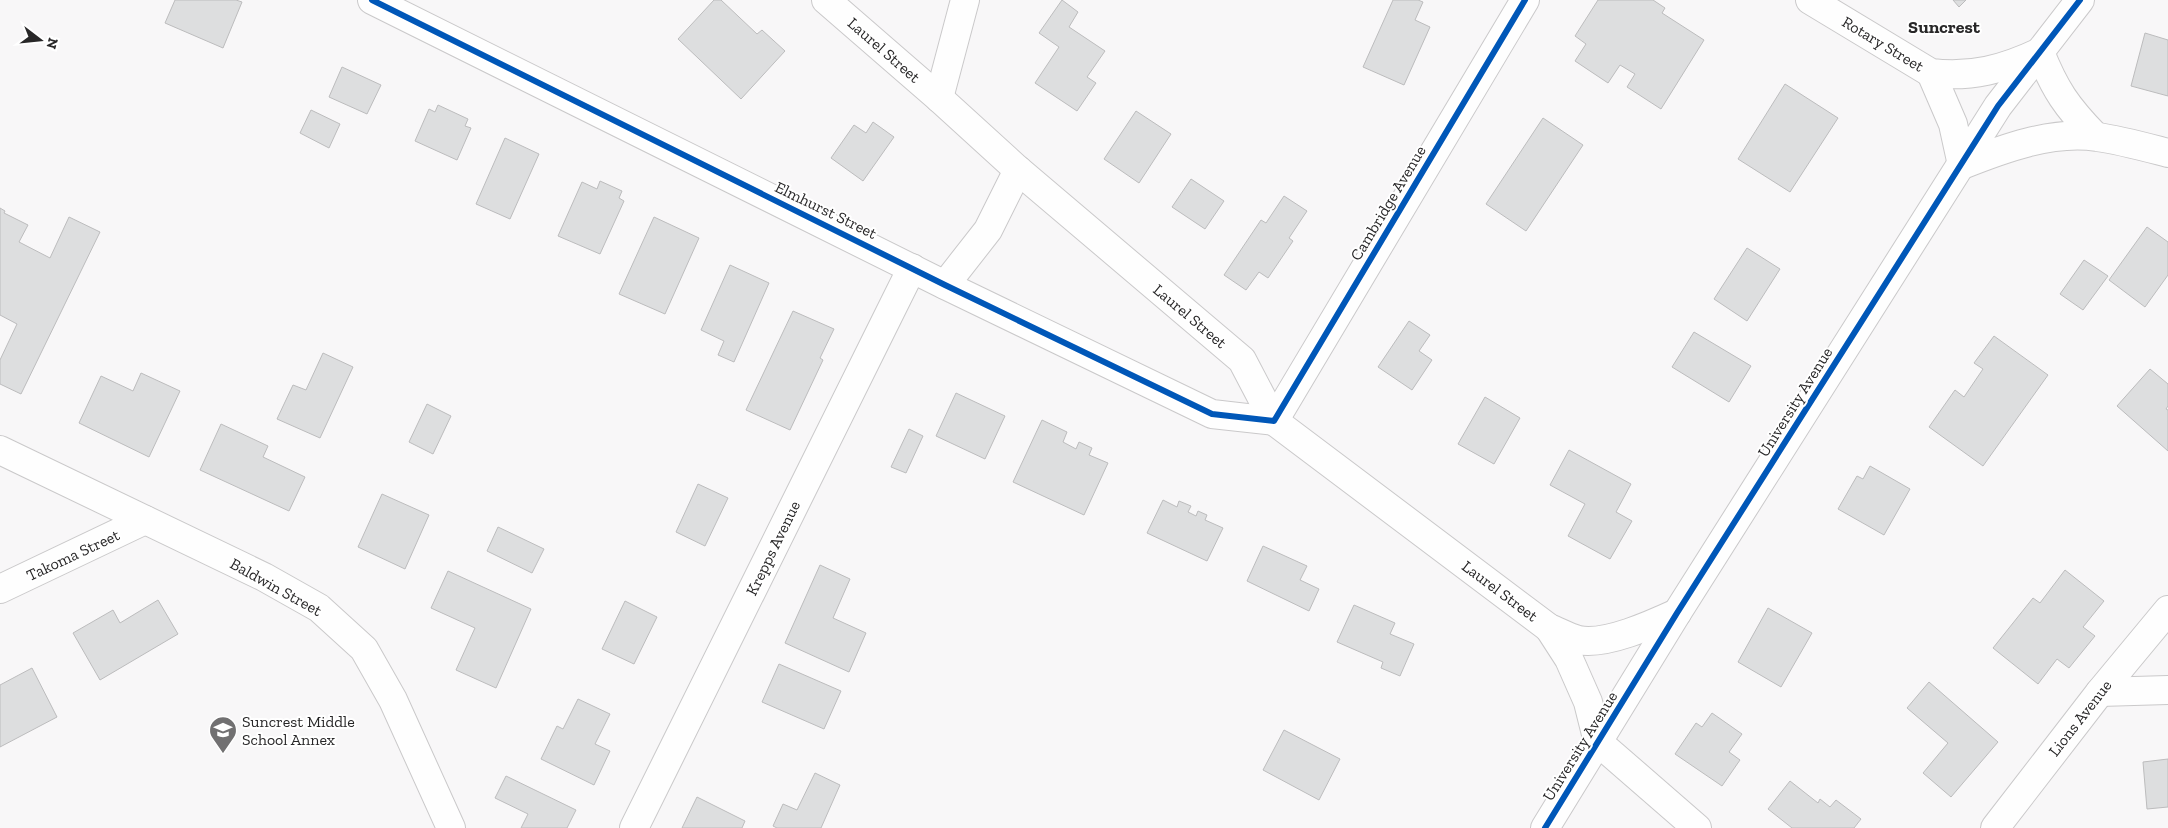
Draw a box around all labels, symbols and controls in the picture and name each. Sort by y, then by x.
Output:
street label: Rotary Street [1839,12,1927,76]
street label: Laurel Street [844,13,924,87]
north arrow [15,15,65,65]
district label: Suncrest [1908,16,1981,38]
text: N [42,36,62,51]
street label: Cambridge Avenue [1346,142,1430,264]
street label: Elmhurst Street [772,177,880,243]
street label: Laurel Street [1150,280,1231,352]
street label: University Avenue [1754,344,1836,460]
street label: Krepps Avenue [742,498,804,598]
street label: Takoma Street [23,525,123,585]
street label: Baldwin Street [227,554,325,620]
street label: Laurel Street [1458,556,1542,626]
street label: Lions Avenue [2044,676,2116,760]
street label: University Avenue [1539,688,1621,804]
place label: Suncrest Middle School Annex [242,712,355,749]
school or university icon: Suncrest Middle School Annex [208,715,238,754]

